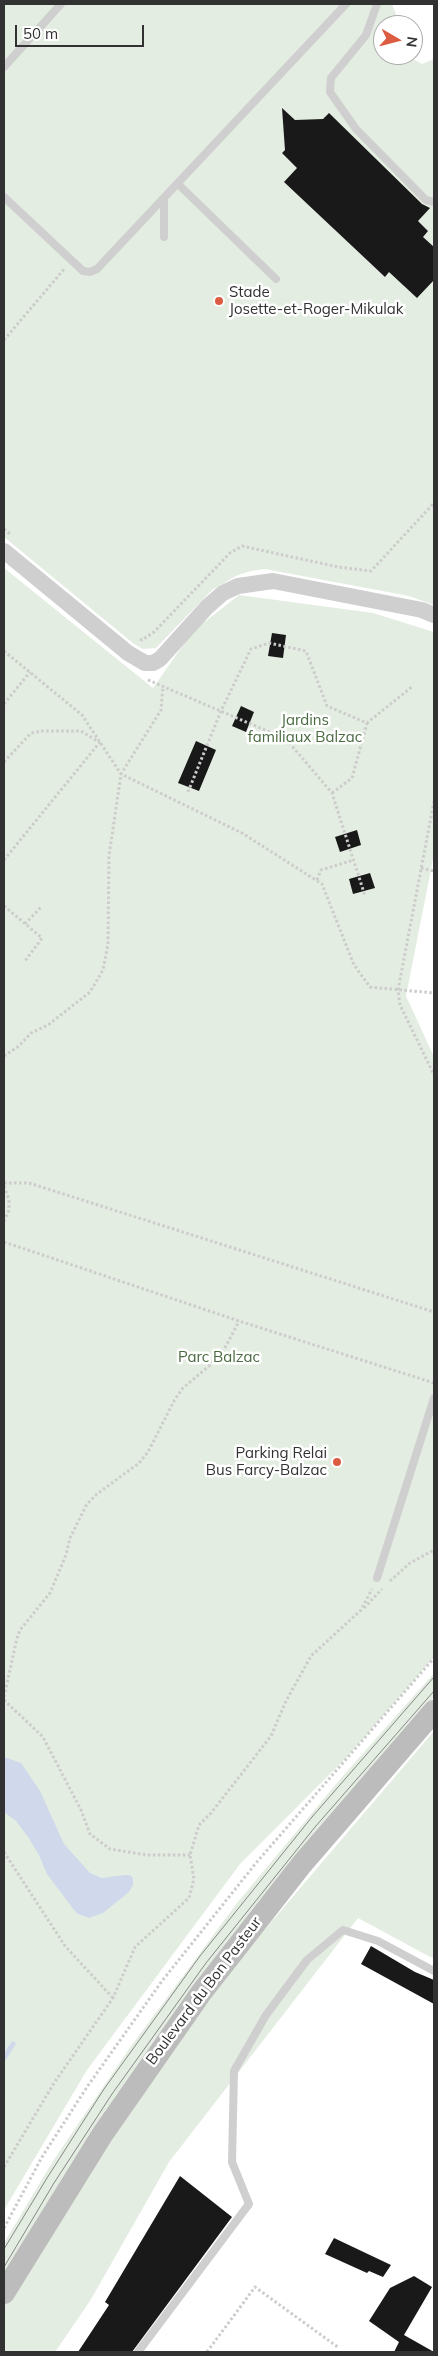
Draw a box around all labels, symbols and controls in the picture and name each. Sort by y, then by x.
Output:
scale bar [18,15,146,47]
north arrow [373,15,423,65]
text: 50 m [23,24,58,43]
text: N [402,35,422,48]
place label: Stade Josette-et-Roger-Mikulak [229,283,404,318]
marker: Stade Josette-et-Roger-Mikulak [213,295,225,307]
park label: Jardins familiaux Balzac [248,711,362,746]
park label: Parc Balzac [178,1348,260,1366]
place label: Parking Relai Bus Farcy-Balzac [206,1444,327,1479]
marker: Parking Relai Bus Farcy-Balzac [331,1456,343,1468]
street label: Boulevard du Bon Pasteur [143,1914,265,2068]

